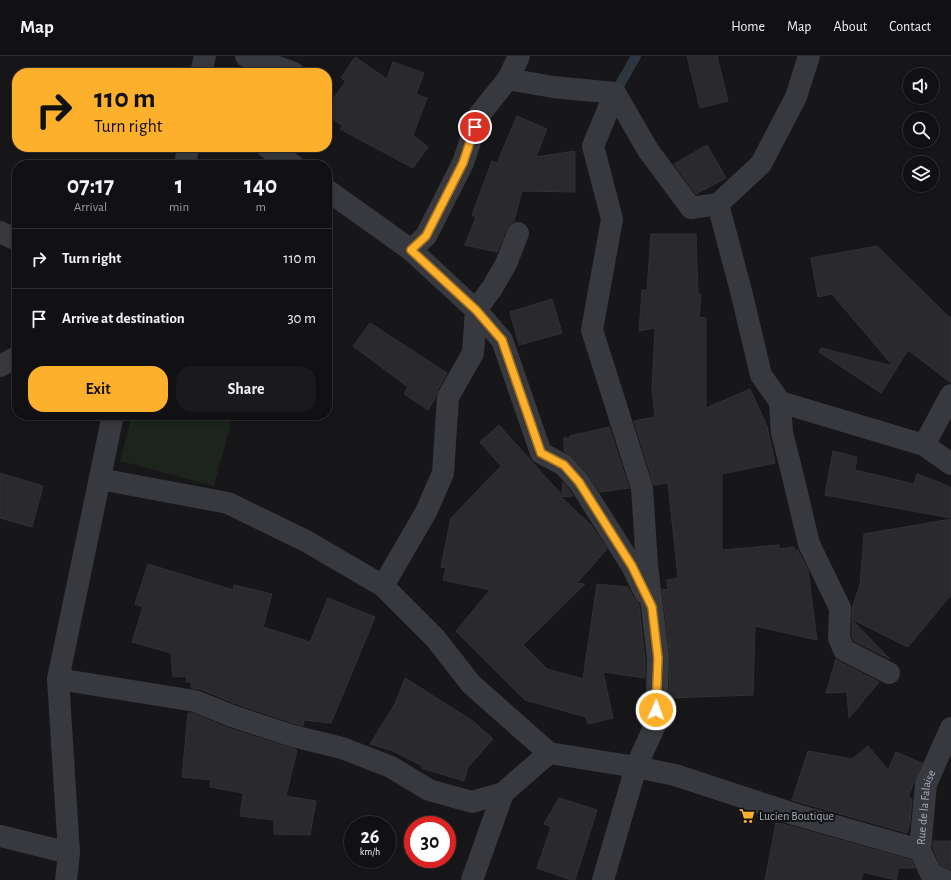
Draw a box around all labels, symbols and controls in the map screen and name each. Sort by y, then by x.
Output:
text: Map [20,18,54,37]
text: Home [731,20,765,34]
text: Map [787,20,811,34]
text: About [833,20,867,34]
text: Contact [889,20,931,34]
map controls [903,68,939,192]
button: sound [903,68,939,104]
icon: right [28,84,80,136]
text: 110 m [94,85,156,113]
pin [458,110,492,144]
button: search [903,112,939,148]
icon: arrive [464,116,486,138]
text: Turn right [94,118,163,136]
button: layers [903,156,939,192]
text: 07:17 [67,174,114,198]
text: 1 [175,174,183,198]
text: 140 [244,174,277,198]
text: Arrival [74,201,107,214]
text: min [169,201,189,214]
text: m [255,201,266,214]
icon: right [28,248,50,270]
text: Turn right [62,251,121,266]
text: 110 m [283,251,316,266]
icon: arrive [28,308,50,330]
text: Arrive at destination [62,311,185,326]
text: 30 m [287,311,316,326]
button: Exit [28,366,168,412]
button: Share [176,366,316,412]
position arrow [635,689,677,731]
street label: Rue de la Falaise [914,768,938,845]
supermarket icon: Lucien Boutique [738,807,756,825]
place label: Lucien Boutique [759,810,834,822]
speed limit sign: 30 [404,816,456,868]
text: 26 [360,827,380,847]
text: km/h [360,847,380,857]

